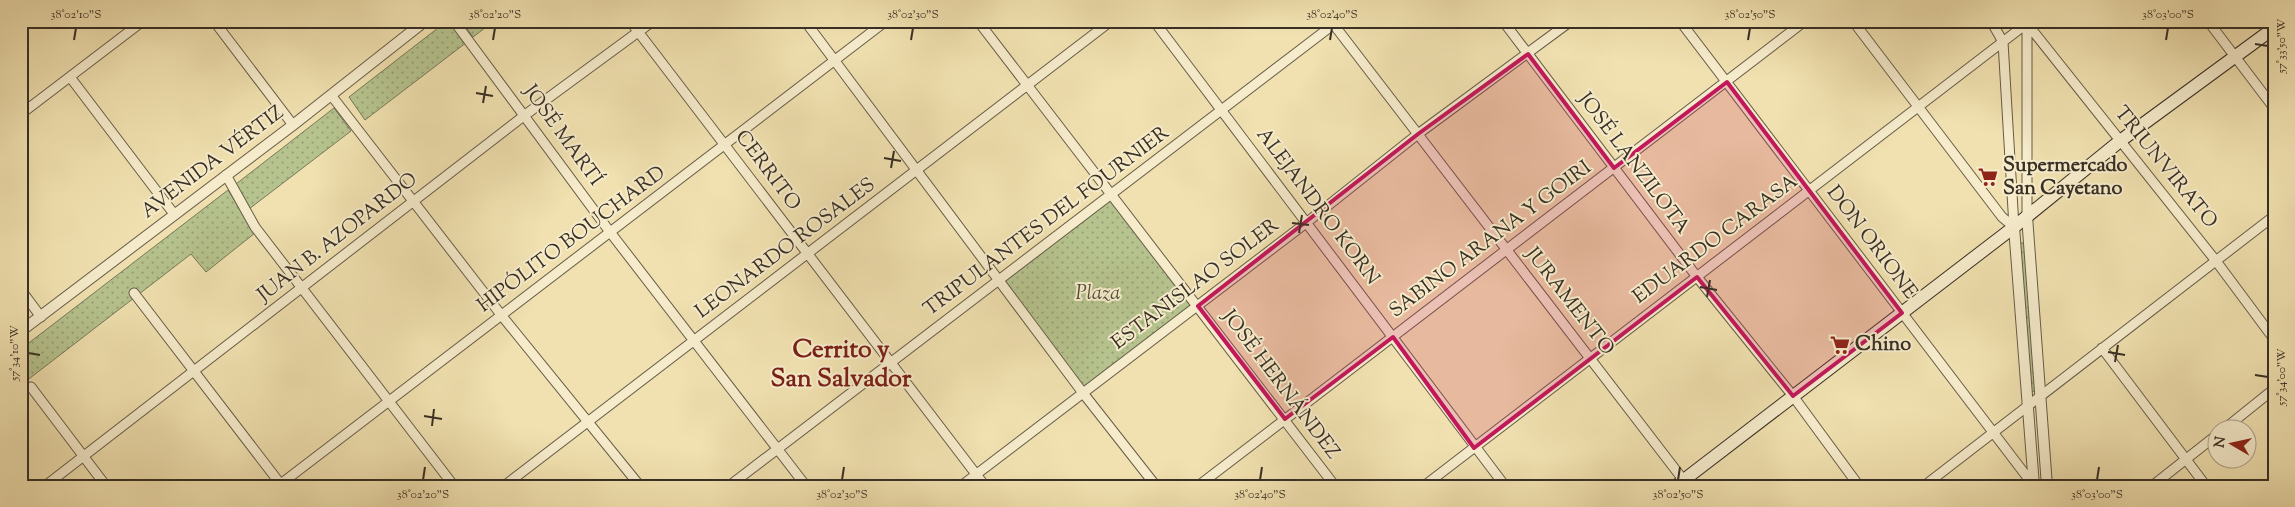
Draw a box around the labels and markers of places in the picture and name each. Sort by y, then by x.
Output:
place label: Supermercado San Cayetano [2003,152,2128,204]
supermarket icon: Supermercado San Cayetano [1977,166,1999,188]
place label: Chino [1855,331,1911,360]
supermarket icon: Chino [1829,334,1851,356]

